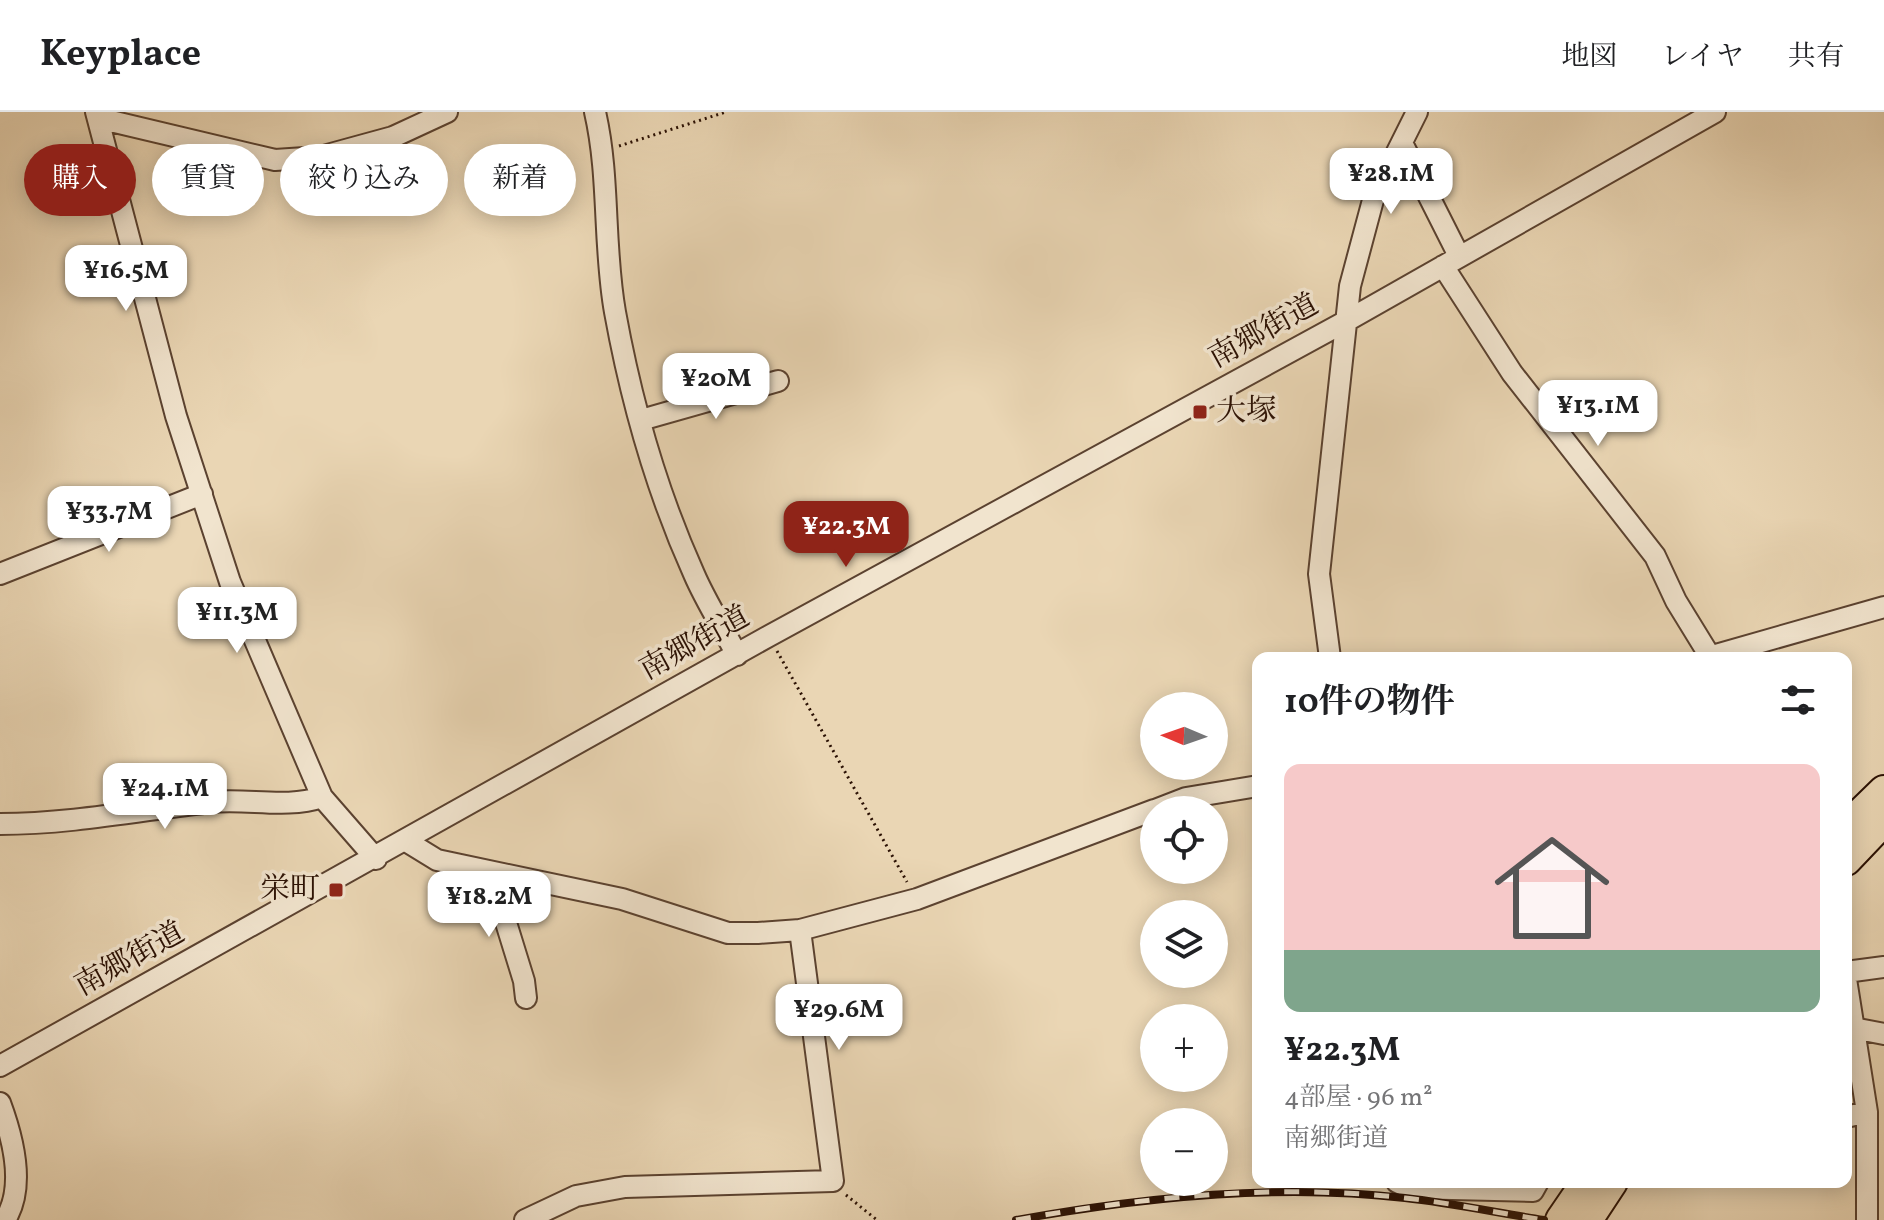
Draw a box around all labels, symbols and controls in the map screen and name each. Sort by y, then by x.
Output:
text: Keyplace [40,29,201,82]
text: 地図 [1561,38,1617,77]
text: レイヤ [1661,38,1744,77]
text: 共有 [1788,38,1844,77]
chip: 購入 [24,144,136,216]
chip: 賃貸 [152,144,264,216]
chip: 絞り込み [280,144,448,216]
chip: 新着 [464,144,576,216]
pin: ¥28.1M [1326,148,1456,216]
text: ¥28.1M [1348,156,1434,192]
pin: ¥16.5M [61,245,191,313]
text: ¥16.5M [83,253,169,289]
street label: 南郷街道 [1201,285,1327,379]
pin: ¥20M [669,353,763,421]
text: ¥20M [681,361,751,397]
pin: ¥13.1M [1533,380,1663,448]
text: ¥13.1M [1556,388,1640,424]
place label: 大塚 [1216,391,1276,433]
marker: 大塚 [1191,403,1209,421]
pin: ¥33.7M [44,486,174,554]
text: ¥33.7M [65,494,153,530]
pin: ¥22.3M [781,501,911,569]
text: ¥22.3M [802,509,890,545]
pin: ¥11.3M [172,587,302,655]
text: ¥11.3M [196,595,278,631]
street label: 南郷街道 [632,597,758,691]
icon: filters [1776,678,1820,722]
text: 10件の物件 [1284,680,1455,727]
north arrow [1140,692,1228,780]
map controls [1140,692,1228,1196]
pin: ¥24.1M [100,763,230,831]
text: ¥24.1M [121,771,209,807]
button: locate [1140,796,1228,884]
icon: home [1480,816,1624,960]
place label: 栄町 [260,869,320,911]
pin: ¥18.2M [424,871,554,939]
text: ¥18.2M [446,879,532,915]
marker: 栄町 [327,881,345,899]
button: layers [1140,900,1228,988]
street label: 南郷街道 [67,913,193,1007]
pin: ¥29.6M [774,984,904,1052]
text: ¥29.6M [794,992,884,1028]
button: + [1140,1004,1228,1092]
text: ¥22.3M [1284,1028,1400,1075]
text: 4部屋 · 96 m² [1284,1080,1433,1116]
button: − [1140,1108,1228,1196]
text: 南郷街道 [1284,1121,1388,1157]

